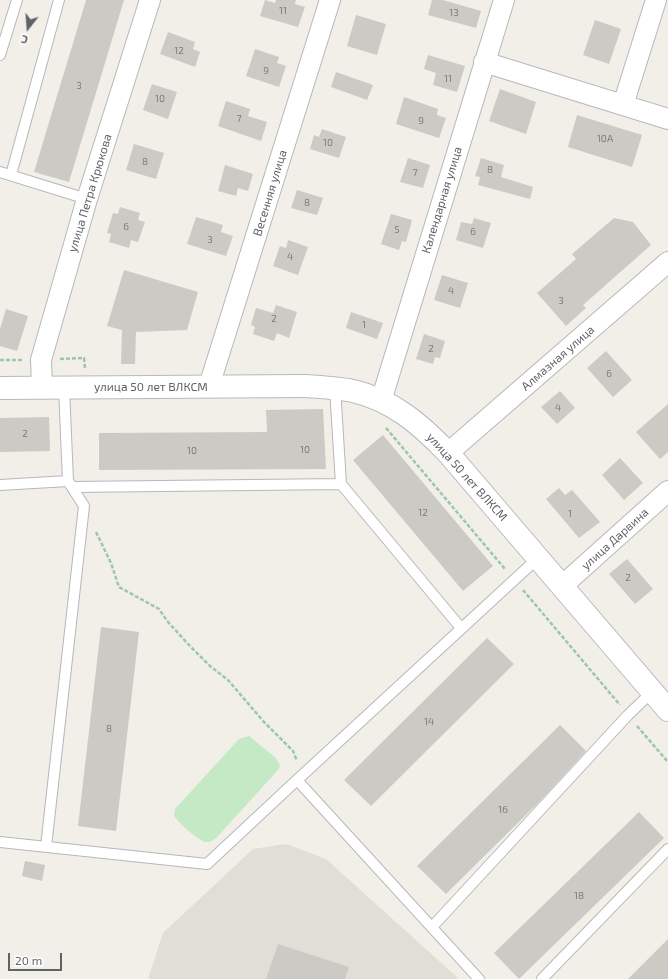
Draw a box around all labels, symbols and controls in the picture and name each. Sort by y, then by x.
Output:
house number: 11 [279,5,287,17]
house number: 13 [449,7,459,19]
north arrow [8,8,48,48]
text: С [19,33,29,47]
house number: 12 [174,45,184,57]
house number: 9 [263,65,269,77]
house number: 11 [444,73,452,85]
house number: 3 [76,80,82,92]
house number: 10 [155,93,165,105]
house number: 7 [236,113,242,125]
house number: 9 [418,115,424,127]
street label: улица Петра Крюкова [65,132,115,254]
house number: 10А [597,133,613,145]
house number: 10 [323,137,333,149]
street label: Календарная улица [419,145,465,255]
street label: Весенняя улица [250,148,290,238]
house number: 8 [142,156,148,168]
house number: 8 [487,164,493,176]
house number: 7 [412,167,418,179]
house number: 8 [304,197,310,209]
house number: 6 [123,221,129,233]
house number: 5 [394,224,400,236]
house number: 6 [470,226,476,238]
house number: 3 [207,234,213,246]
house number: 4 [287,251,293,263]
house number: 4 [448,285,454,297]
house number: 3 [558,295,564,307]
house number: 2 [271,313,277,325]
house number: 1 [362,319,366,331]
street label: Алмазная улица [519,322,597,394]
house number: 2 [428,343,434,355]
house number: 6 [606,368,612,380]
street label: улица 50 лет ВЛКСМ [94,380,208,394]
house number: 4 [555,402,561,414]
house number: 2 [22,428,28,440]
street label: улица 50 лет ВЛКСМ [424,430,510,524]
house number: 10 [300,444,310,456]
house number: 10 [187,445,197,457]
street label: улица Дарвина [578,505,652,573]
house number: 12 [418,507,428,519]
house number: 1 [568,508,572,520]
house number: 2 [625,572,631,584]
house number: 14 [424,716,434,728]
house number: 8 [106,723,112,735]
house number: 16 [498,804,508,816]
house number: 18 [574,890,584,902]
scale bar [10,945,64,971]
text: 20 m [15,953,42,967]

